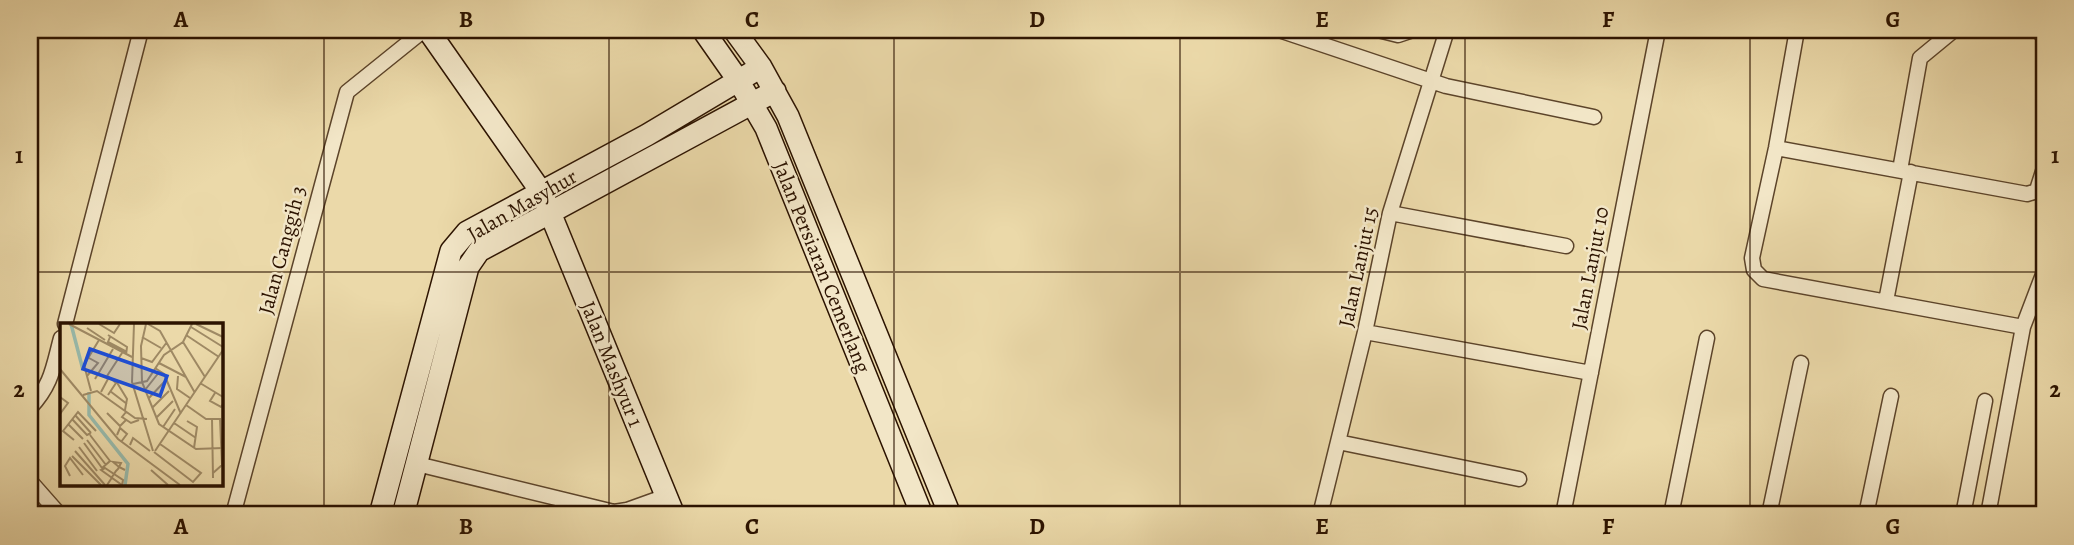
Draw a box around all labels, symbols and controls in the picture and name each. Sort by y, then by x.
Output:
text: A [173,4,189,35]
text: B [459,4,473,35]
text: C [745,4,759,35]
text: D [1029,4,1045,35]
text: E [1315,4,1329,35]
text: F [1602,4,1615,35]
text: G [1885,4,1901,35]
text: 1 [15,140,23,171]
text: 1 [2051,140,2059,171]
street label: Jalan Persiaran Cemerlang [767,157,878,378]
street label: Jalan Masyhur [462,162,582,248]
street label: Jalan Canggih 3 [251,183,313,317]
street label: Jalan Lanjut 15 [1332,204,1384,330]
street label: Jalan Lanjut 10 [1564,204,1616,332]
street label: Jalan Mashyur 1 [574,297,650,431]
inset map [60,323,222,486]
text: 2 [13,374,25,405]
text: 2 [2049,374,2061,405]
text: A [173,511,189,542]
text: B [459,511,473,542]
text: C [745,511,759,542]
text: D [1029,511,1045,542]
text: E [1315,511,1329,542]
text: F [1602,511,1615,542]
text: G [1885,511,1901,542]

